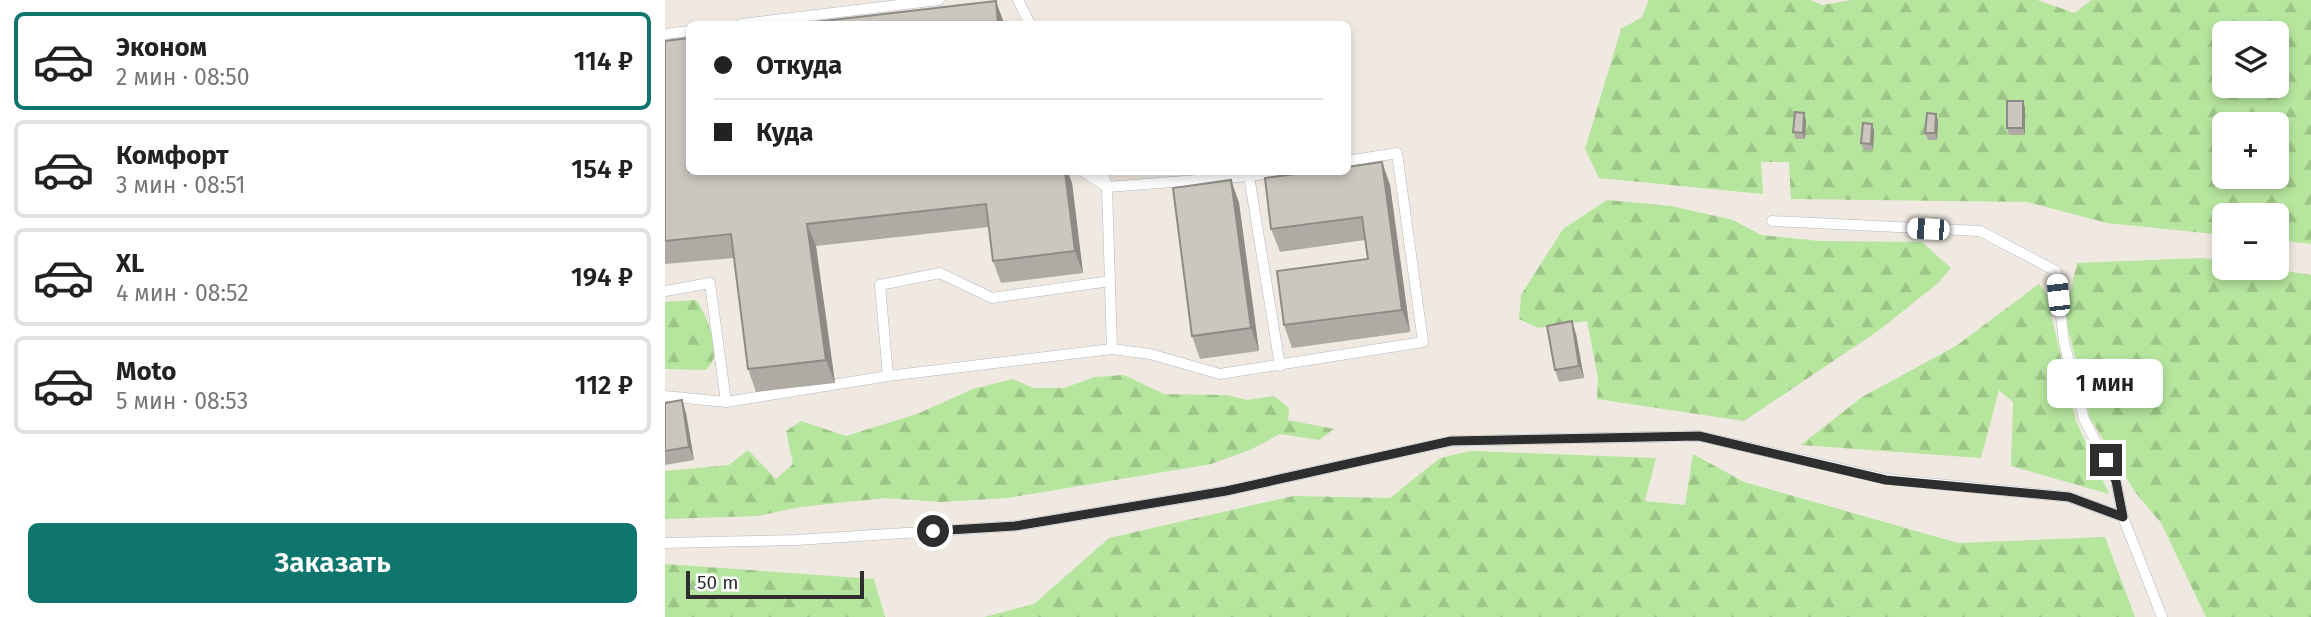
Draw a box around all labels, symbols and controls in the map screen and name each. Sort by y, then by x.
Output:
map controls [2212,21,2289,280]
button: layers [2212,21,2289,98]
icon: car [32,30,95,93]
text: Эконом [116,32,207,63]
text: 114 ₽ [574,46,633,77]
text: Откуда [756,50,842,81]
text: 2 мин · 08:50 [116,63,250,91]
button: + [2212,112,2289,189]
text: Куда [756,117,814,148]
icon: car [32,138,95,201]
text: Комфорт [116,140,229,171]
text: 154 ₽ [571,154,633,185]
text: 3 мин · 08:51 [116,171,246,199]
button: − [2212,203,2289,280]
car [1907,217,1950,241]
icon: car [32,246,95,309]
text: XL [116,248,144,279]
text: 194 ₽ [571,262,633,293]
car [2046,273,2071,317]
text: 4 мин · 08:52 [116,279,249,307]
icon: car [32,354,95,417]
text: Moto [116,356,176,387]
callout: 1 мин [2048,358,2164,407]
text: 1 мин [2076,369,2134,397]
text: 112 ₽ [575,370,633,401]
text: 5 мин · 08:53 [116,387,248,415]
route end [2090,444,2122,476]
route start [917,515,949,547]
button: Заказать [28,523,637,603]
scale bar [686,568,865,600]
text: 50 m [697,571,738,594]

